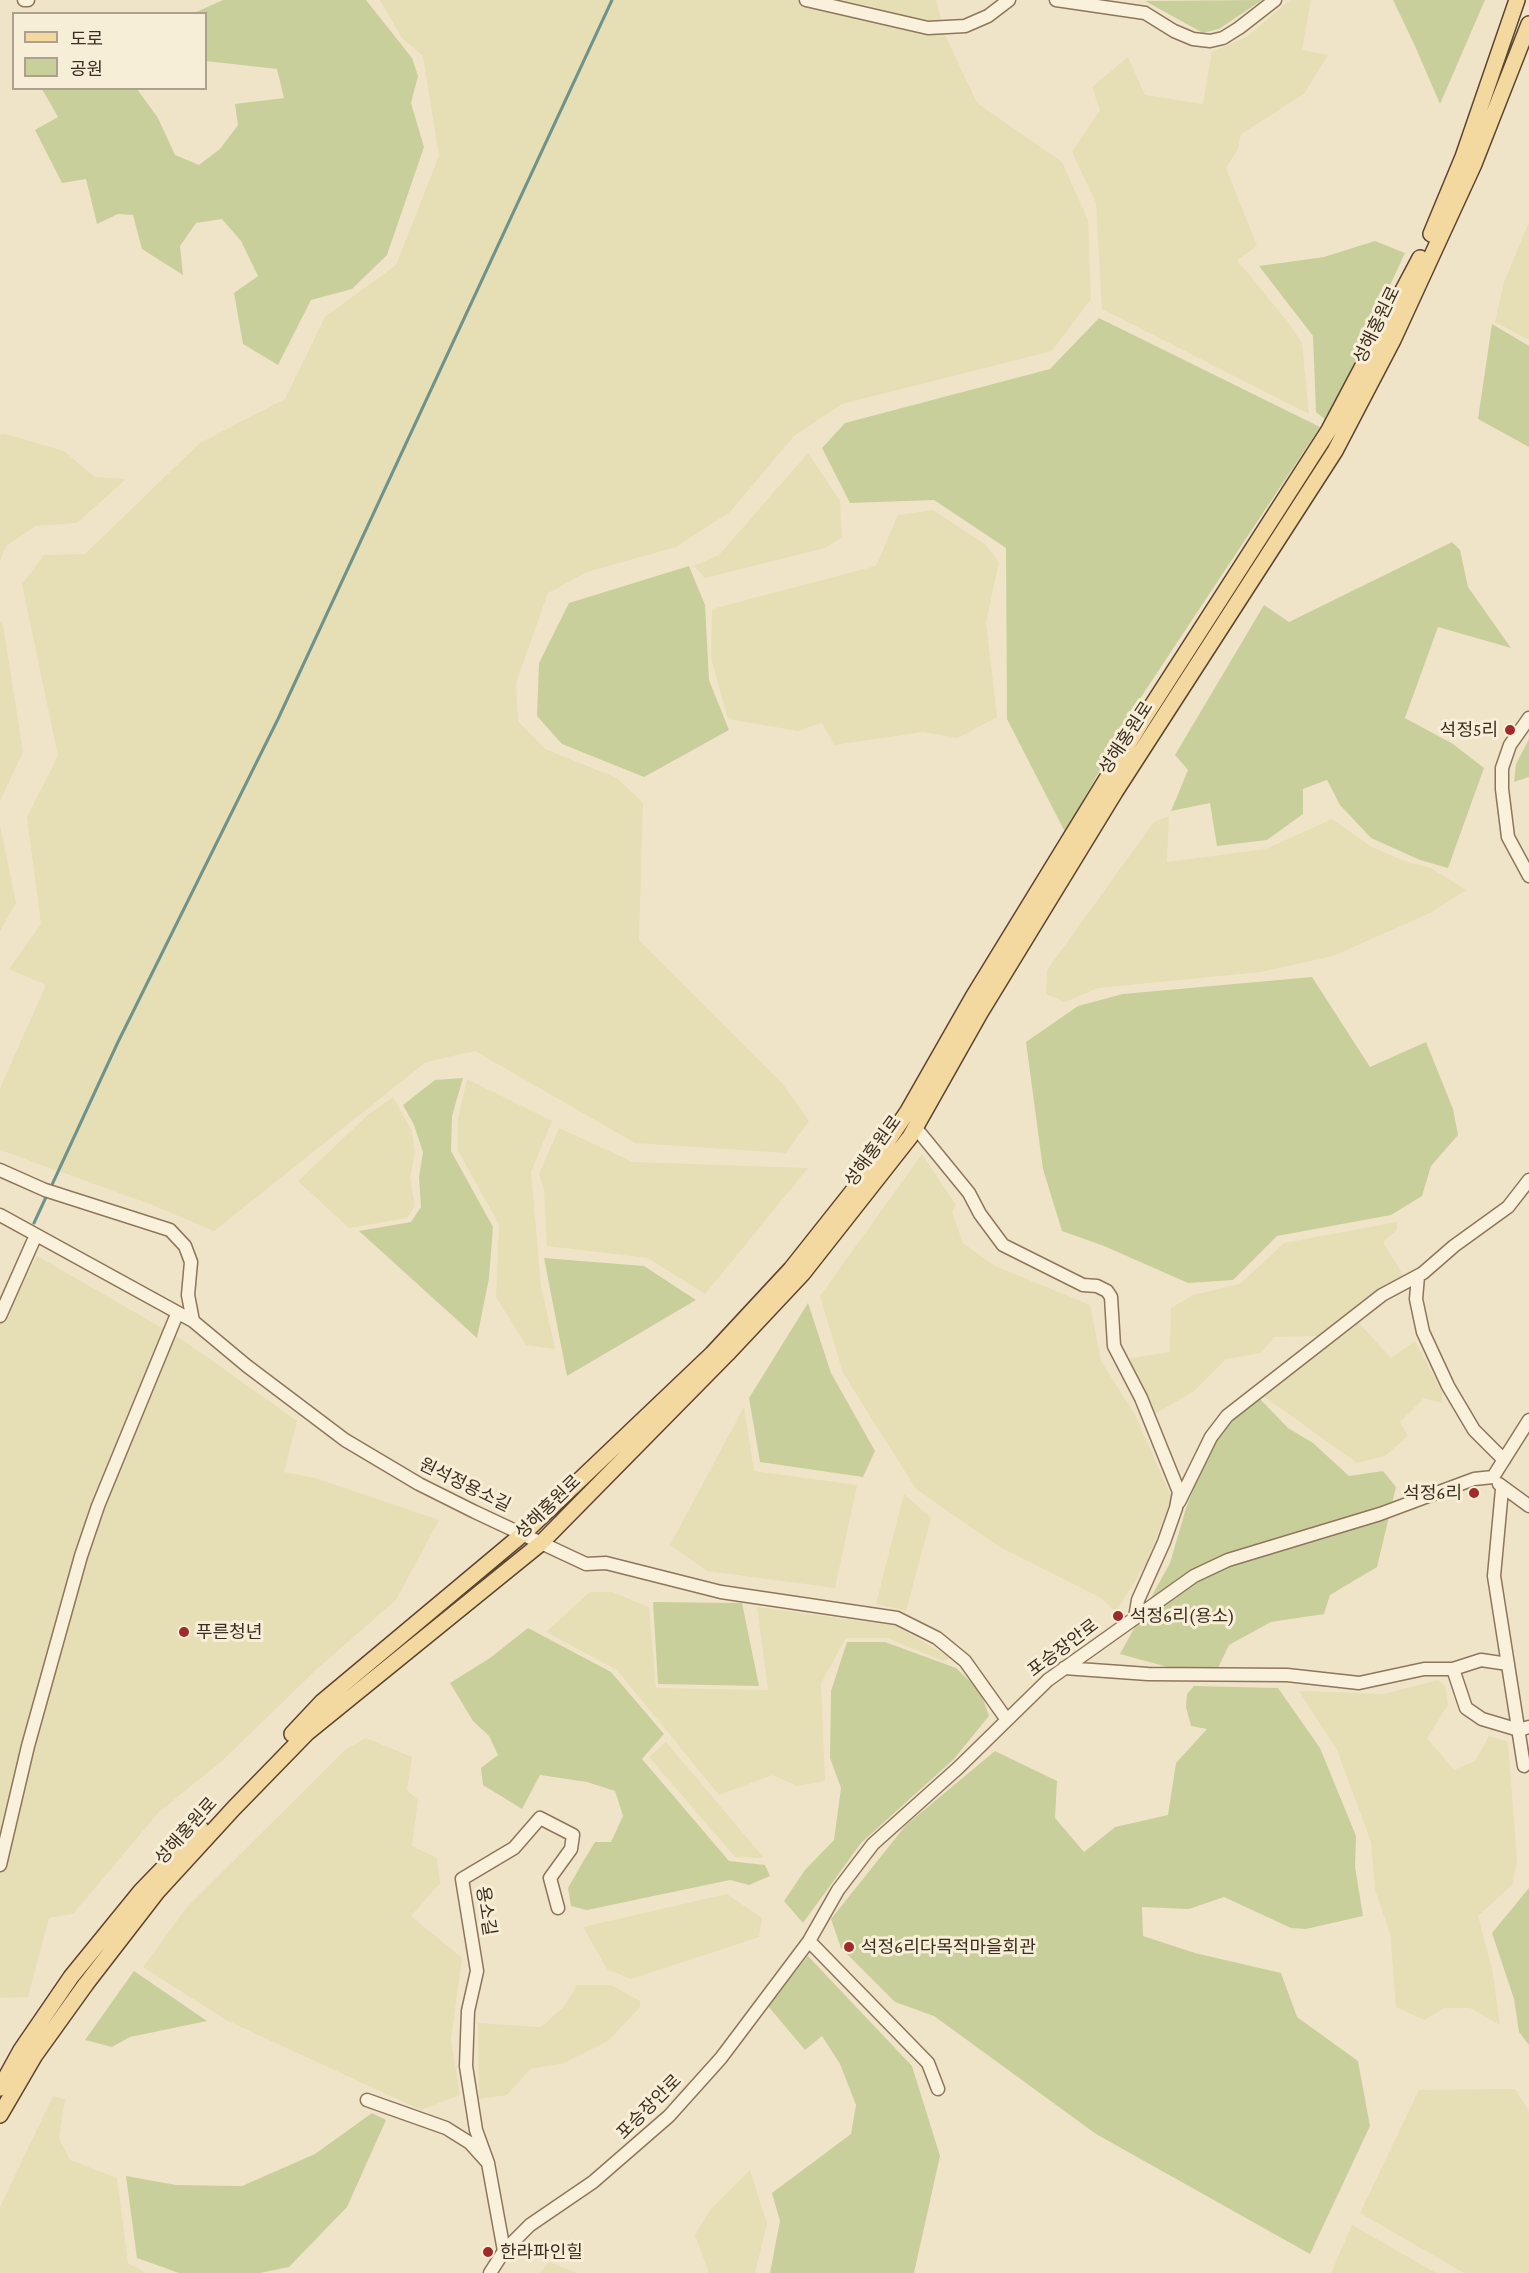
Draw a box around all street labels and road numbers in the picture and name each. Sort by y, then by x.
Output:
street label: 성해홍원로 [1349,283,1405,367]
street label: 성해홍원로 [1094,697,1158,779]
street label: 성해홍원로 [840,1111,906,1191]
street label: 원석정용소길 [416,1454,514,1516]
street label: 성해홍원로 [511,1470,585,1544]
street label: 포승장안로 [1023,1614,1103,1682]
street label: 성해홍원로 [150,1793,222,1869]
street label: 용소길 [471,1885,501,1937]
street label: 포승장안로 [612,2070,686,2144]

